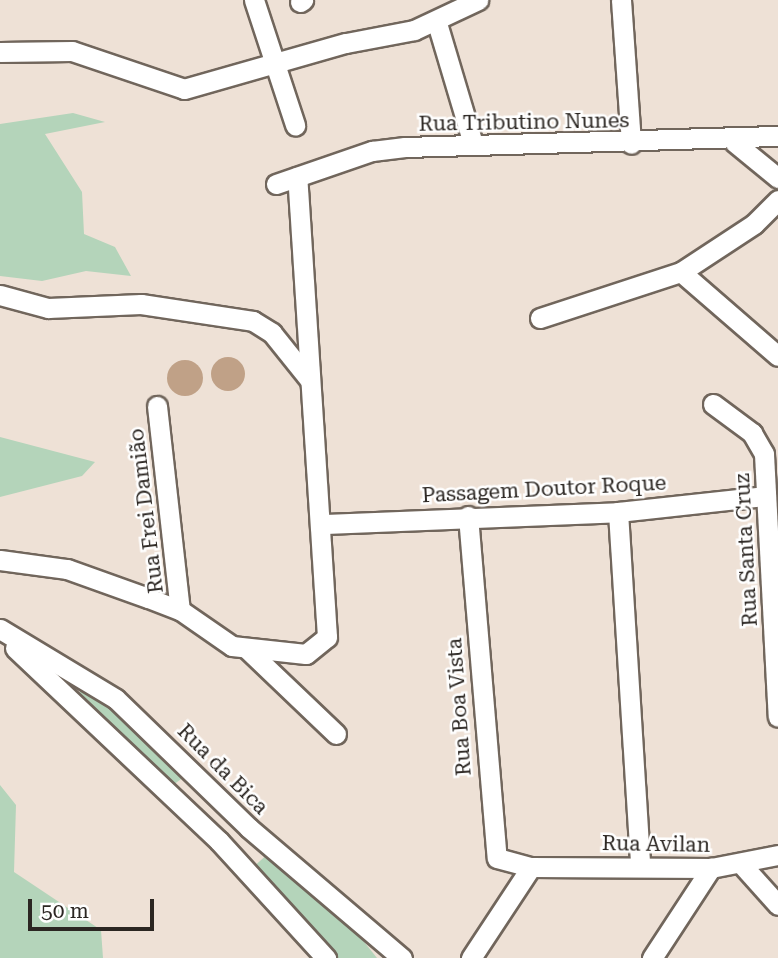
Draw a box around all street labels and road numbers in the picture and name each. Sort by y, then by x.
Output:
street label: Rua Tributino Nunes [418,108,630,136]
street label: Rua Frei Damião [123,427,169,595]
street label: Passagem Doutor Roque [421,470,667,508]
street label: Rua Santa Cruz [729,473,763,627]
street label: Rua Boa Vista [442,637,476,777]
street label: Rua da Bica [172,718,274,820]
street label: Rua Avilan [602,830,710,858]

